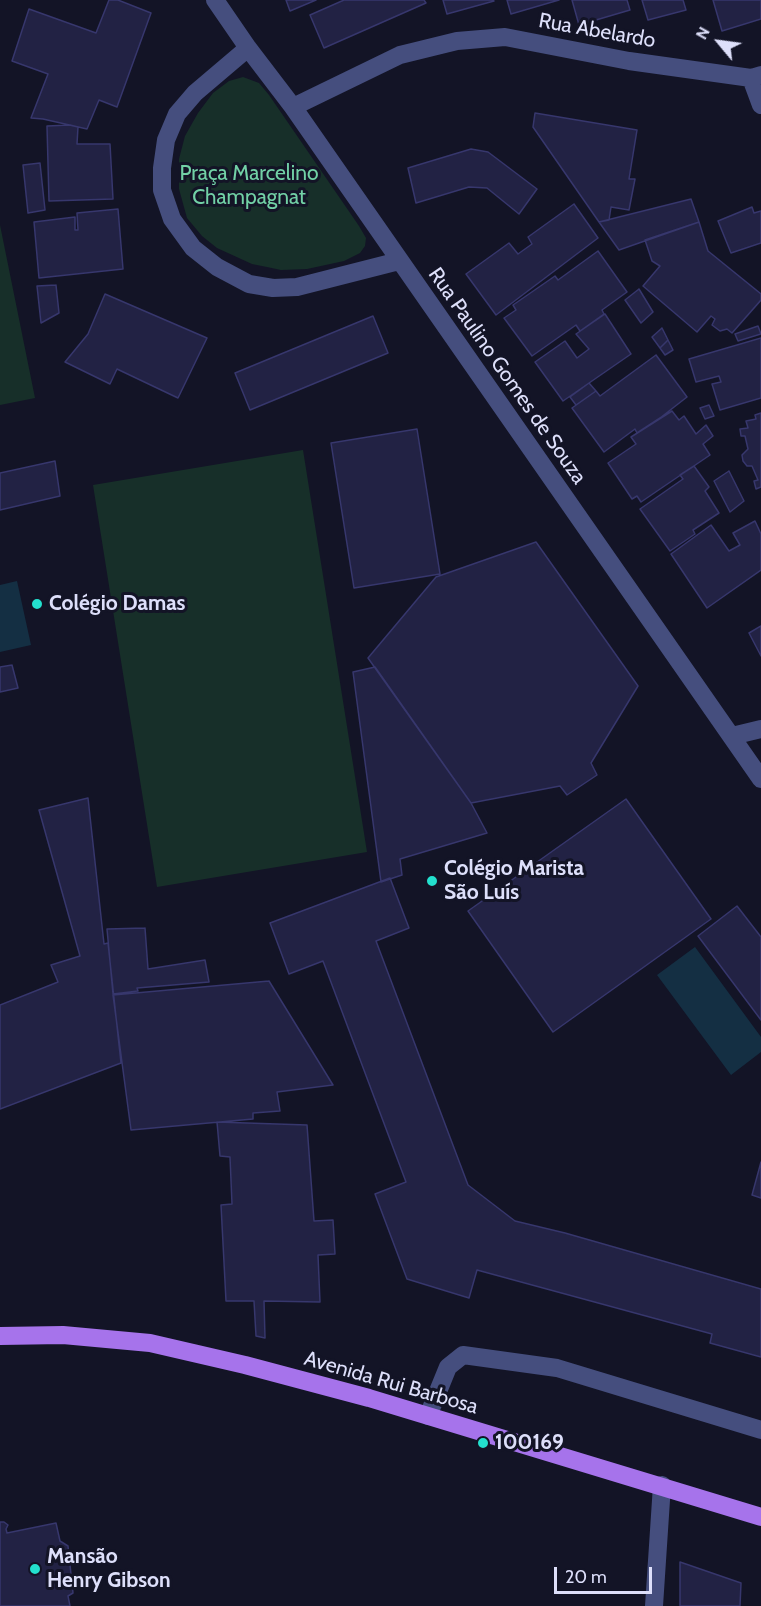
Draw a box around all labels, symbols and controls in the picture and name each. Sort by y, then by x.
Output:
street label: Rua Abelardo [537,8,657,54]
north arrow [689,12,749,72]
text: N [692,23,714,43]
park label: Praça Marcelino Champagnat [180,161,318,211]
street label: Rua Paulino Gomes de Souza [423,263,591,489]
place label: Colégio Damas [49,591,185,617]
marker: Colégio Damas [30,597,44,611]
place label: Colégio Marista São Luís [444,856,584,906]
marker: Colégio Marista São Luís [425,874,439,888]
street label: Avenida Rui Barbosa [301,1346,481,1420]
place label: 100169 [495,1430,564,1456]
marker: 100169 [476,1436,490,1450]
place label: Mansão Henry Gibson [47,1544,171,1594]
scale bar [557,1555,654,1593]
marker: Mansão Henry Gibson [28,1562,42,1576]
text: 20 m [565,1566,607,1588]

